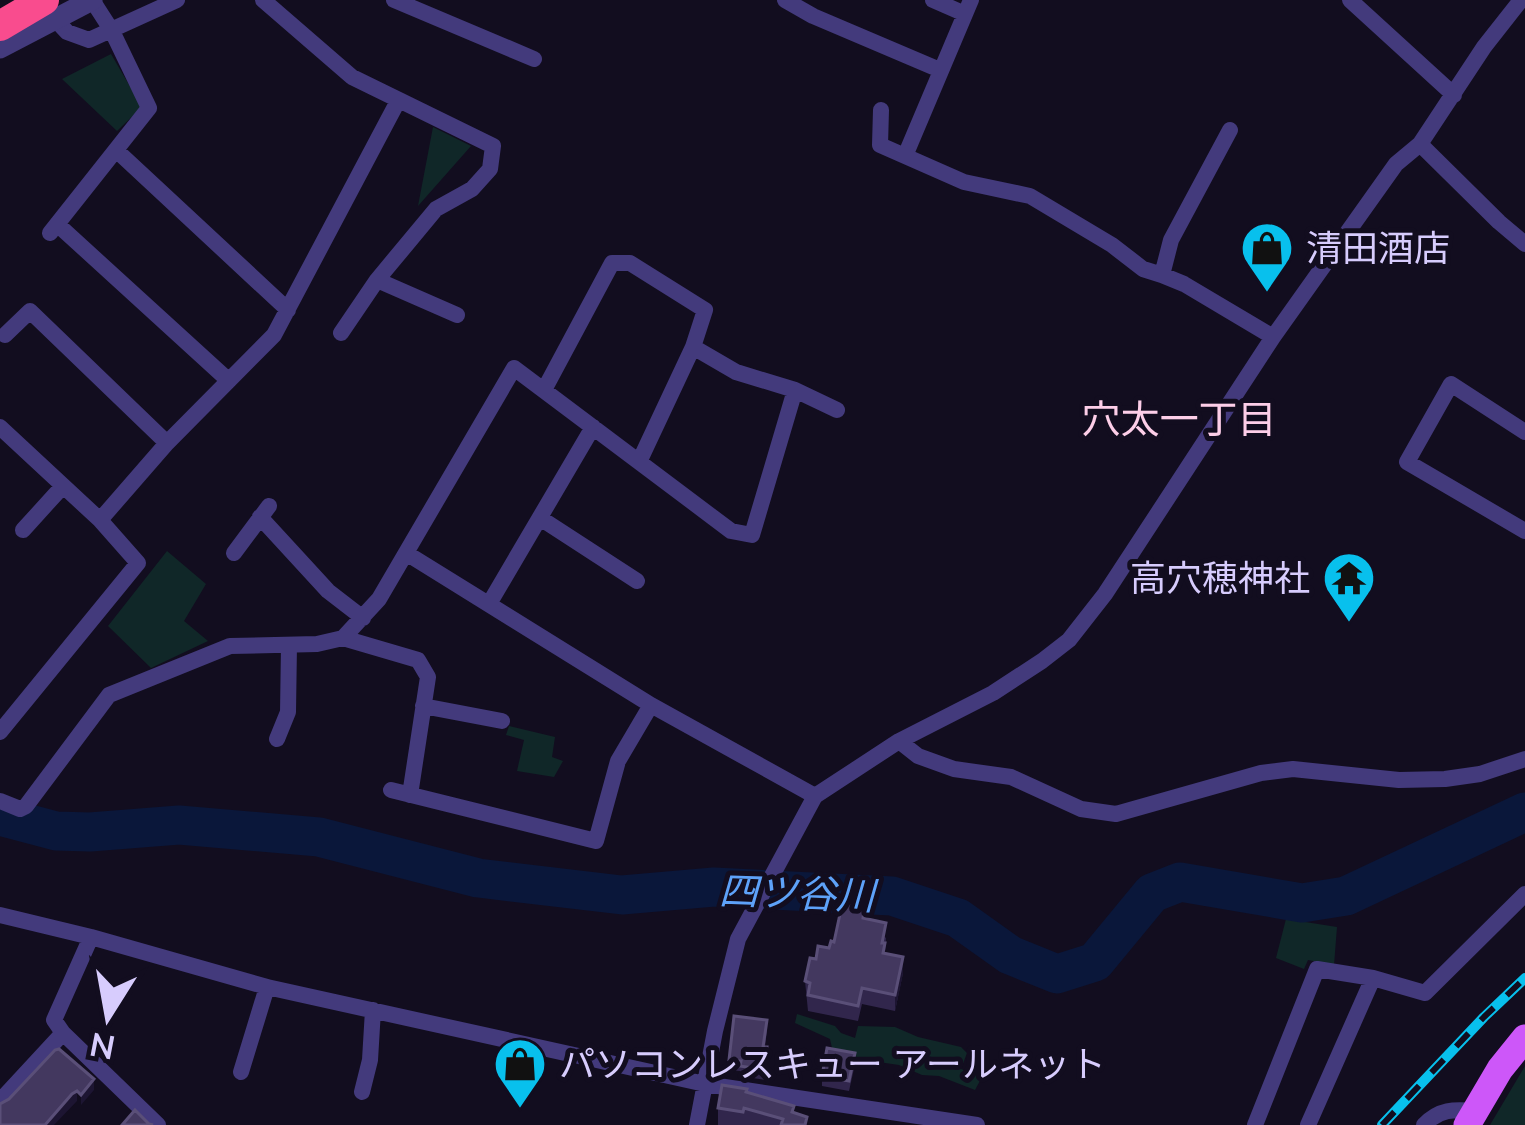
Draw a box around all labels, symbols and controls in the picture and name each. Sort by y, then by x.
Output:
shop icon: 清田酒店 [1239,220,1295,294]
place label: 清田酒店 [1306,225,1450,274]
district label: 穴太一丁目 [1081,394,1277,447]
temple icon: 高穴穂神社 [1321,550,1377,624]
place label: 高穴穂神社 [1130,555,1310,604]
water label: 四ツ谷川 [718,865,880,924]
north arrow [48,957,168,1077]
text: N [86,1021,119,1069]
shop icon: パソコンレスキュー アールネット [492,1036,548,1110]
place label: パソコンレスキュー アールネット [559,1041,1106,1090]

